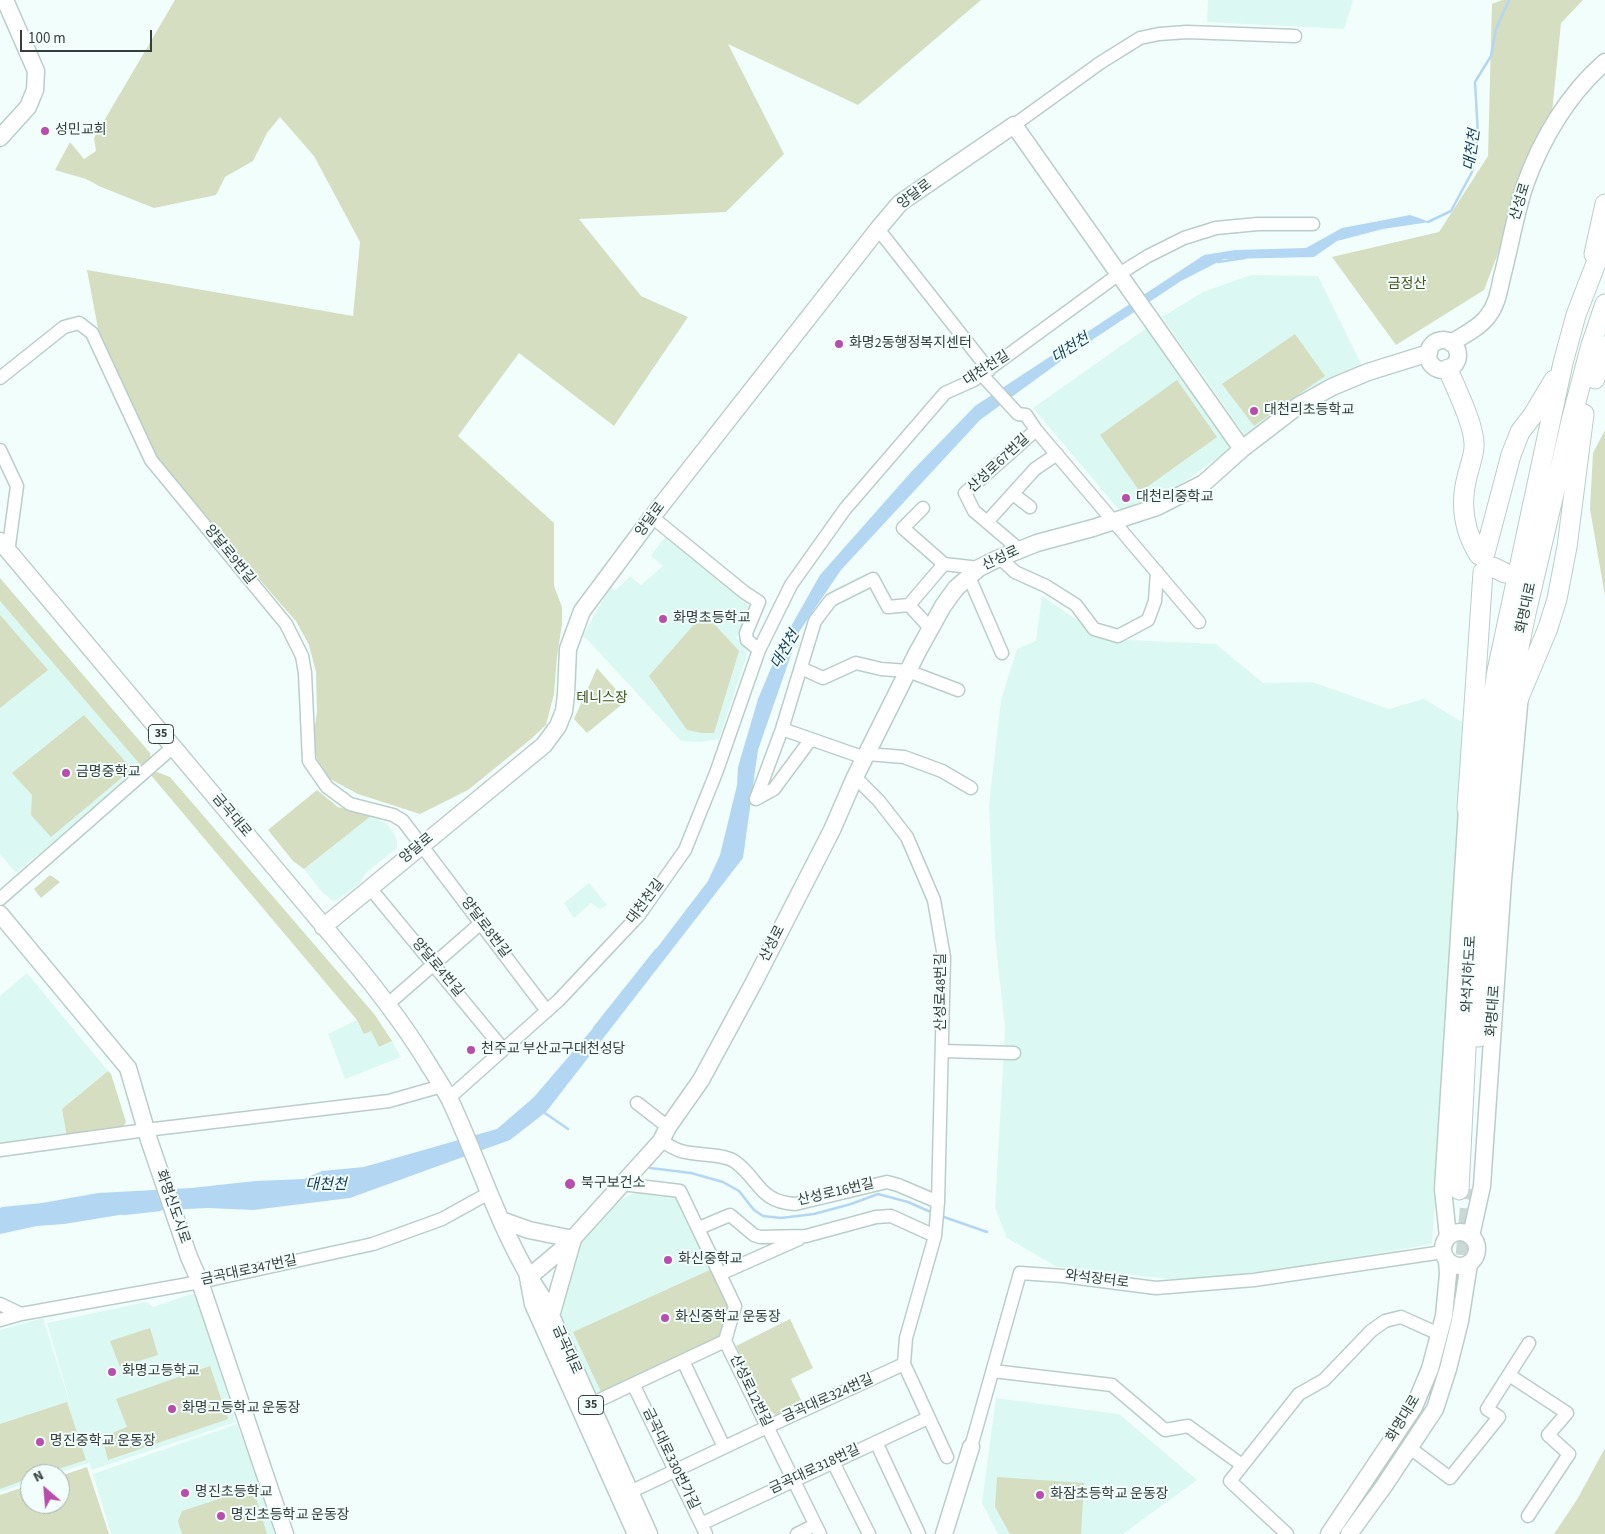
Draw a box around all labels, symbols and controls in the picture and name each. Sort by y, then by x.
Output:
scale bar [22,20,155,52]
text: 100 m [28,28,66,49]
place label: 성민교회 [55,123,107,139]
marker: 성민교회 [39,125,51,137]
water label: 대천천 [1461,128,1485,172]
street label: 양달로 [895,177,935,213]
street label: 산성로 [1507,181,1535,223]
park label: 금정산 [1388,277,1426,293]
water label: 대천천 [1049,330,1093,368]
place label: 화명2동행정복지센터 [849,336,972,352]
marker: 화명2동행정복지센터 [833,338,845,350]
street label: 대천천길 [961,348,1013,390]
place label: 대천리초등학교 [1264,403,1354,419]
marker: 대천리초등학교 [1248,405,1260,417]
street label: 산성로67번길 [965,431,1033,497]
place label: 대천리중학교 [1136,490,1213,506]
marker: 대천리중학교 [1120,492,1132,504]
street label: 양달로 [633,500,669,540]
street label: 양달로9번길 [200,522,258,588]
street label: 산성로 [980,543,1022,575]
street label: 화명대로 [1513,581,1541,635]
place label: 화명초등학교 [673,611,750,627]
marker: 화명초등학교 [657,613,669,625]
water label: 대천천 [768,628,804,672]
park label: 테니스장 [576,691,628,707]
road number: 35 [148,724,174,744]
place label: 금명중학교 [76,765,140,781]
marker: 금명중학교 [60,767,72,779]
street label: 금곡대로 [208,791,254,841]
street label: 양달로 [397,830,437,868]
street label: 대천천길 [624,876,668,928]
street label: 양달로8번길 [457,894,513,962]
street label: 산성로 [757,923,789,965]
street label: 양달로4번길 [408,935,466,1001]
street label: 와석지하도로 [1460,935,1480,1013]
street label: 산성로48번길 [934,953,950,1031]
street label: 화명대로 [1484,985,1504,1037]
place label: 천주교 부산교구대천성당 [481,1042,625,1058]
marker: 천주교 부산교구대천성당 [465,1044,477,1056]
street label: 화명신도시로 [151,1168,193,1246]
place label: 북구보건소 [581,1176,645,1192]
street label: 산성로16번길 [796,1176,876,1210]
water label: 대천천 [305,1177,347,1195]
marker: 북구보건소 [563,1177,577,1191]
place label: 화신중학교 [678,1252,742,1268]
street label: 금곡대로347번길 [199,1253,299,1289]
marker: 화신중학교 [662,1254,674,1266]
street label: 와석장터로 [1064,1268,1130,1292]
place label: 화신중학교 운동장 [675,1310,781,1326]
marker: 화신중학교 운동장 [659,1312,671,1324]
street label: 금곡대로 [548,1323,584,1377]
street label: 산성로12번길 [725,1352,775,1430]
place label: 화명고등학교 [122,1364,199,1380]
marker: 화명고등학교 [106,1366,118,1378]
street label: 금곡대로324번길 [780,1371,876,1427]
street label: 화명대로 [1384,1393,1424,1445]
road number: 35 [578,1396,604,1414]
place label: 화명고등학교 운동장 [182,1401,301,1417]
marker: 화명고등학교 운동장 [166,1403,178,1415]
street label: 금곡대로330번가길 [638,1405,702,1513]
place label: 명진중학교 운동장 [50,1434,156,1450]
marker: 명진중학교 운동장 [34,1436,46,1448]
street label: 금곡대로318번길 [767,1442,863,1498]
north arrow [20,1464,70,1514]
text: N [30,1466,47,1488]
place label: 명진초등학교 [195,1485,272,1501]
marker: 명진초등학교 [179,1487,191,1499]
place label: 화잠초등학교 운동장 [1050,1487,1169,1503]
marker: 화잠초등학교 운동장 [1034,1489,1046,1501]
place label: 명진초등학교 운동장 [231,1508,350,1524]
marker: 명진초등학교 운동장 [215,1510,227,1522]

